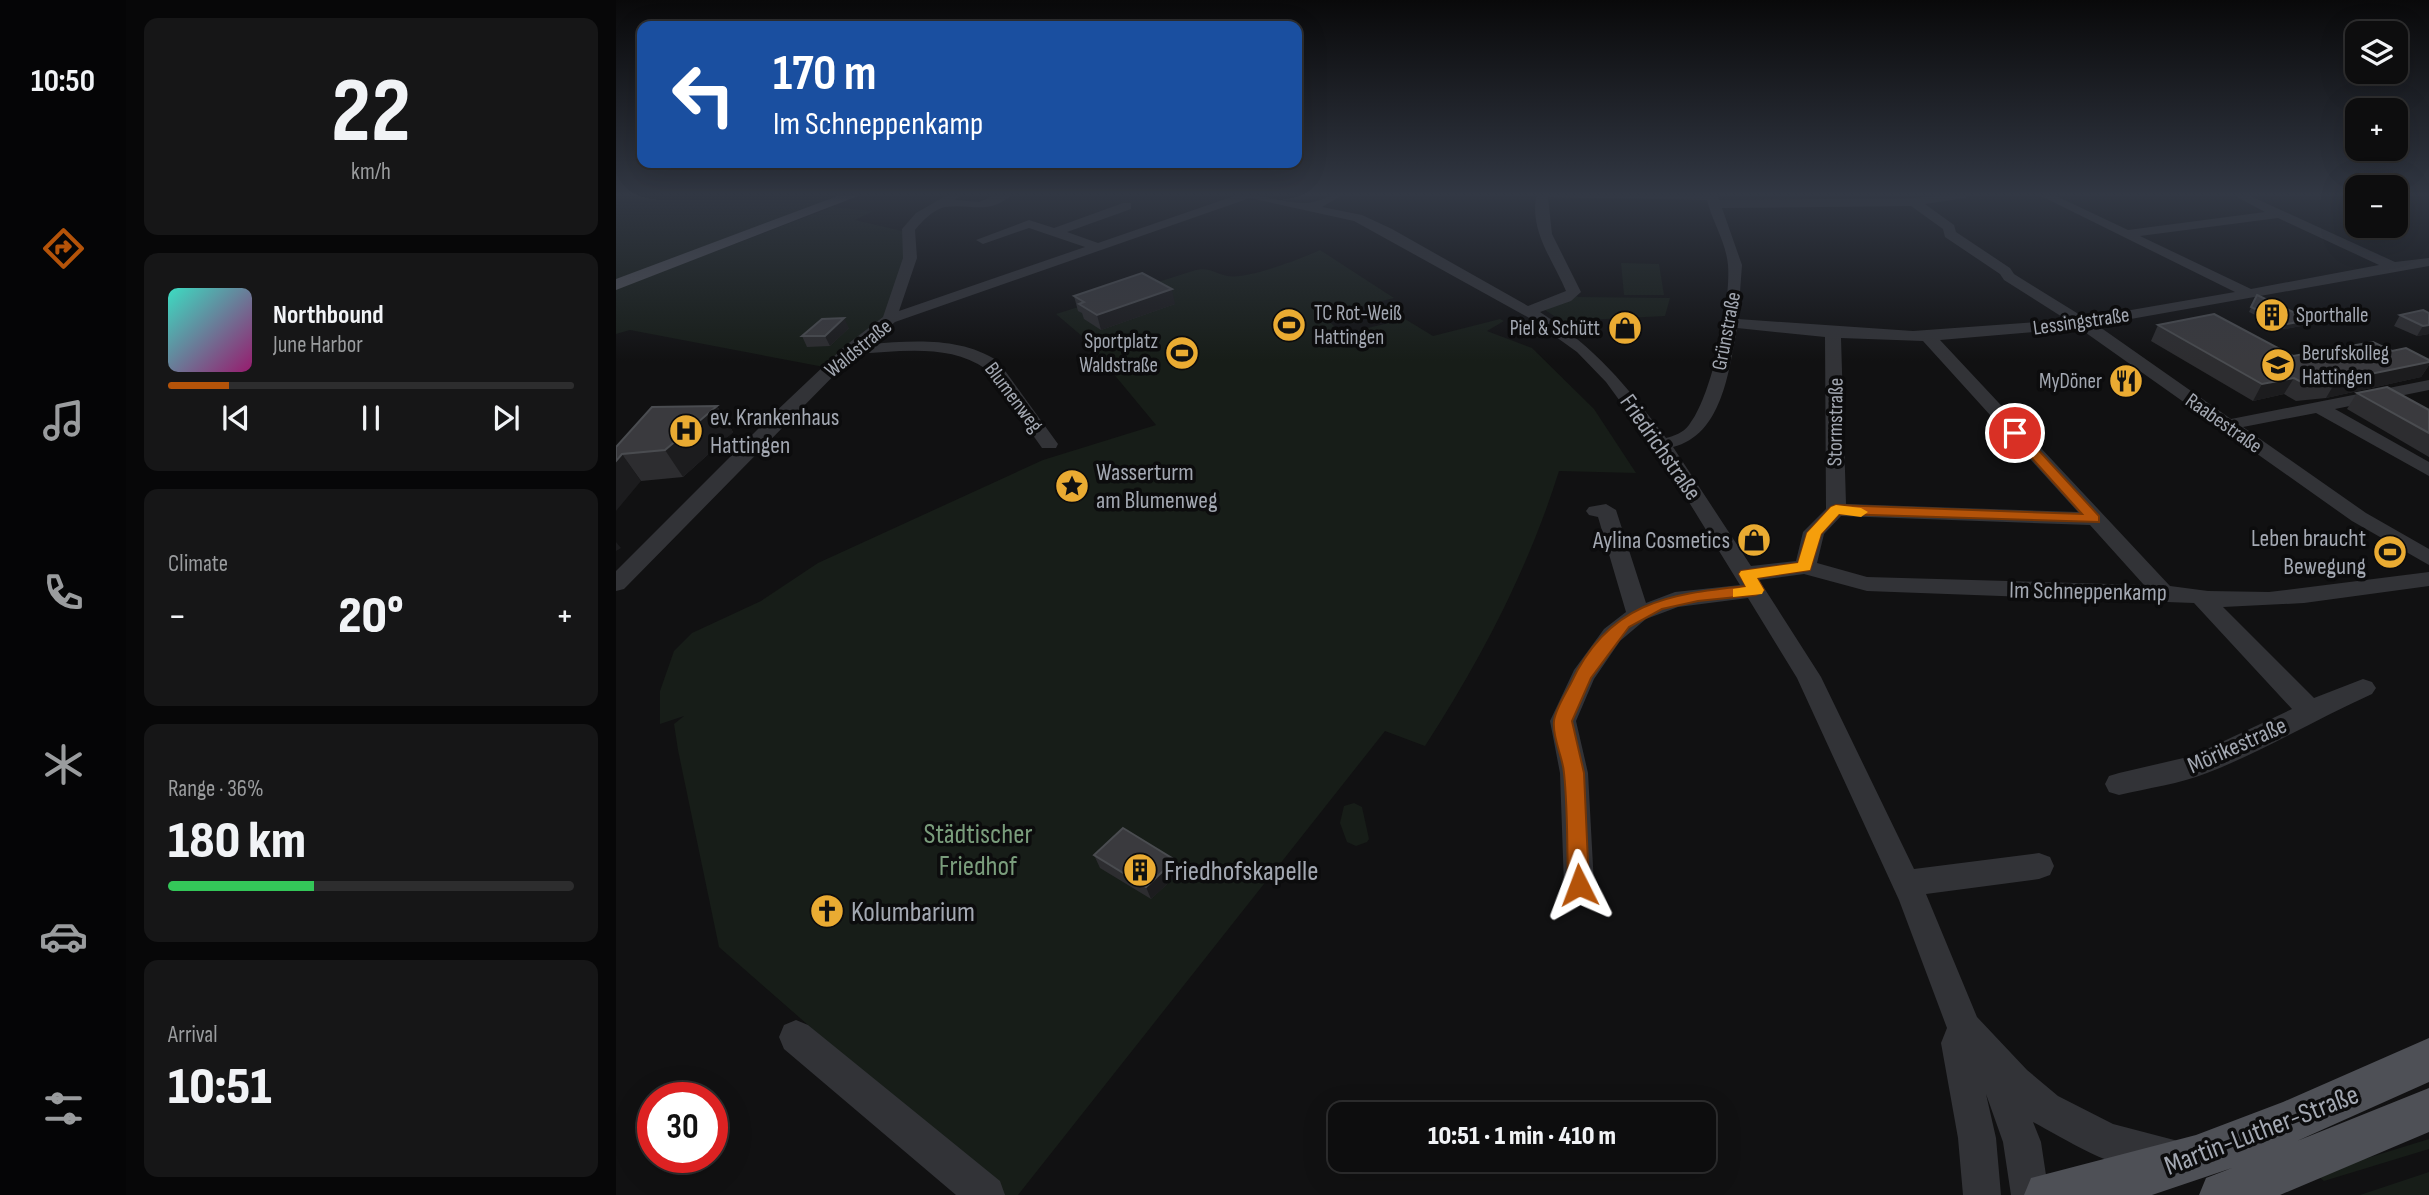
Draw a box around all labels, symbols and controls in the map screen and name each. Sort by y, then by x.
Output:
map controls [2345,21,2408,238]
button: layers [2345,21,2408,84]
text: 170 m [773,45,877,104]
icon: left [658,49,749,140]
text: 22 [331,58,411,167]
text: 10:50 [31,62,95,101]
button: + [2345,98,2408,161]
text: Im Schneppenkamp [773,105,983,144]
text: km/h [351,158,391,186]
button: − [2345,175,2408,238]
icon: directions [39,224,88,273]
street label: Grünstraße [1707,290,1746,372]
building icon: Sporthalle [2253,296,2291,334]
text: Northbound [273,300,384,331]
place label: TC Rot-Weiß Hattingen [1314,301,1402,350]
street label: Lessingstraße [2031,302,2131,341]
place label: Sporthalle [2296,303,2368,328]
sports icon: TC Rot-Weiß Hattingen [1270,306,1308,344]
shop icon: Piel & Schütt [1606,309,1644,347]
street label: Waldstraße [820,314,897,383]
place label: Piel & Schütt [1510,316,1600,341]
place label: Sportplatz Waldstraße [1079,329,1158,378]
text: June Harbor [273,331,363,359]
sports icon: Sportplatz Waldstraße [1163,334,1201,372]
place label: Berufskolleg Hattingen [2302,341,2389,390]
school or university icon: Berufskolleg Hattingen [2259,346,2297,384]
street label: Blumenweg [979,357,1048,437]
restaurant icon: MyDöner [2107,362,2145,400]
place label: MyDöner [2039,369,2102,394]
street label: Stormstraße [1822,378,1849,466]
street label: Raabestraße [2181,388,2267,459]
street label: Friedrichstraße [1614,389,1708,506]
icon: music [39,396,88,445]
icon: previous [217,399,255,437]
icon: pause [352,399,390,437]
icon: next [487,399,525,437]
place label: ev. Krankenhaus Hattingen [710,403,839,460]
pin [1985,403,2045,463]
hospital icon: ev. Krankenhaus Hattingen [667,412,705,450]
icon: arrive [1996,414,2034,452]
place label: Wasserturm am Blumenweg [1096,458,1218,515]
place icon: Wasserturm am Blumenweg [1053,467,1091,505]
shop icon: Aylina Cosmetics [1735,521,1773,559]
place label: Leben braucht Bewegung [2251,524,2366,581]
place label: Aylina Cosmetics [1592,526,1730,555]
sports icon: Leben braucht Bewegung [2371,533,2409,571]
text: Climate [168,550,228,578]
icon: phone [39,568,88,617]
street label: Im Schneppenkamp [2009,576,2167,607]
text: 20° [338,585,404,648]
text: − [168,594,187,639]
text: + [555,594,574,639]
street label: Mörikestraße [2183,711,2291,780]
icon: climate [39,740,88,789]
text: Range · 36% [168,775,264,803]
text: 180 km [168,810,306,873]
park label: Städtischer Friedhof [923,818,1033,883]
position arrow [1542,848,1616,922]
building icon: Friedhofskapelle [1121,851,1159,889]
place label: Friedhofskapelle [1164,855,1318,888]
church icon: Kolumbarium [808,892,846,930]
place label: Kolumbarium [851,896,975,929]
icon: car [39,912,88,961]
text: Arrival [168,1021,217,1049]
text: 10:51 [168,1056,272,1119]
street label: Martin-Luther-Straße [2160,1078,2363,1183]
speed limit sign: 30 [637,1082,728,1173]
icon: filters [39,1084,88,1133]
text: 10:51 · 1 min · 410 m [1428,1121,1616,1152]

